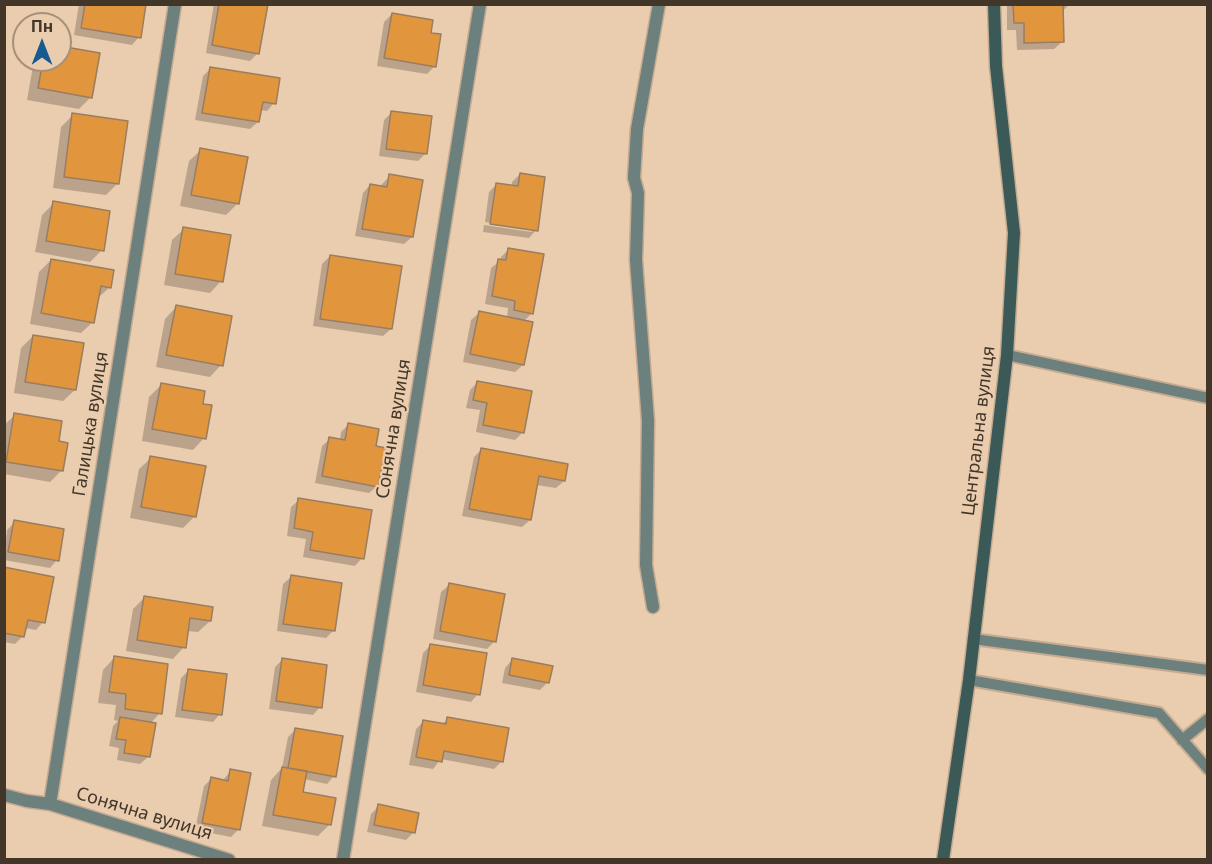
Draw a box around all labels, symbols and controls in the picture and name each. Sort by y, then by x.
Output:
north arrow [12,12,72,72]
text: Пн [31,15,53,37]
street label: Центральна вулиця [958,345,1000,517]
street label: Галицька вулиця [69,350,113,498]
street label: Сонячна вулиця [372,357,416,501]
street label: Сонячна вулиця [73,783,215,845]

